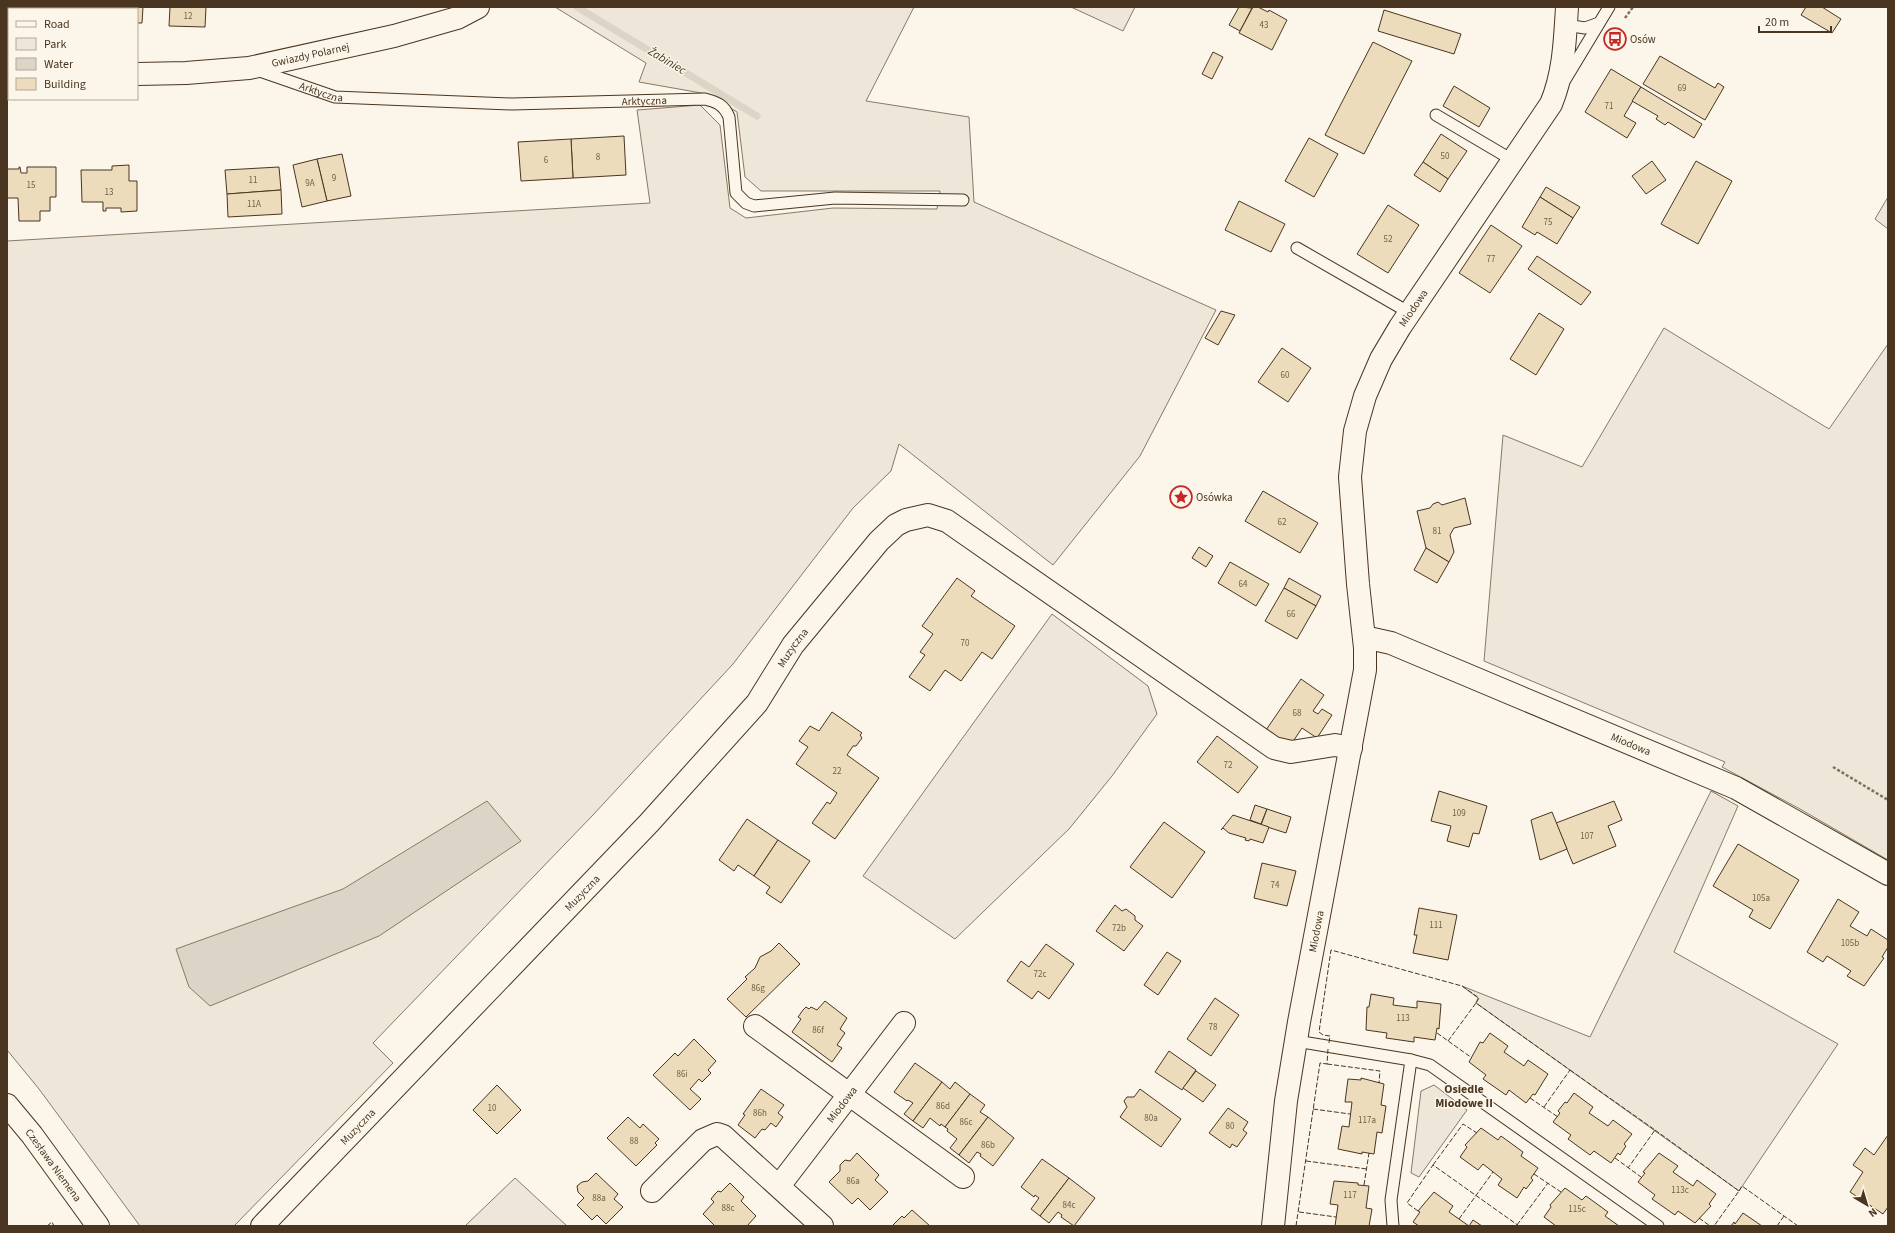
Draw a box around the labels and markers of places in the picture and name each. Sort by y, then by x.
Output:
bus stop icon: Osów [1602,26,1628,52]
place label: Osów [1630,32,1656,47]
place icon: Osówka [1168,484,1194,510]
place label: Osówka [1196,490,1233,505]

